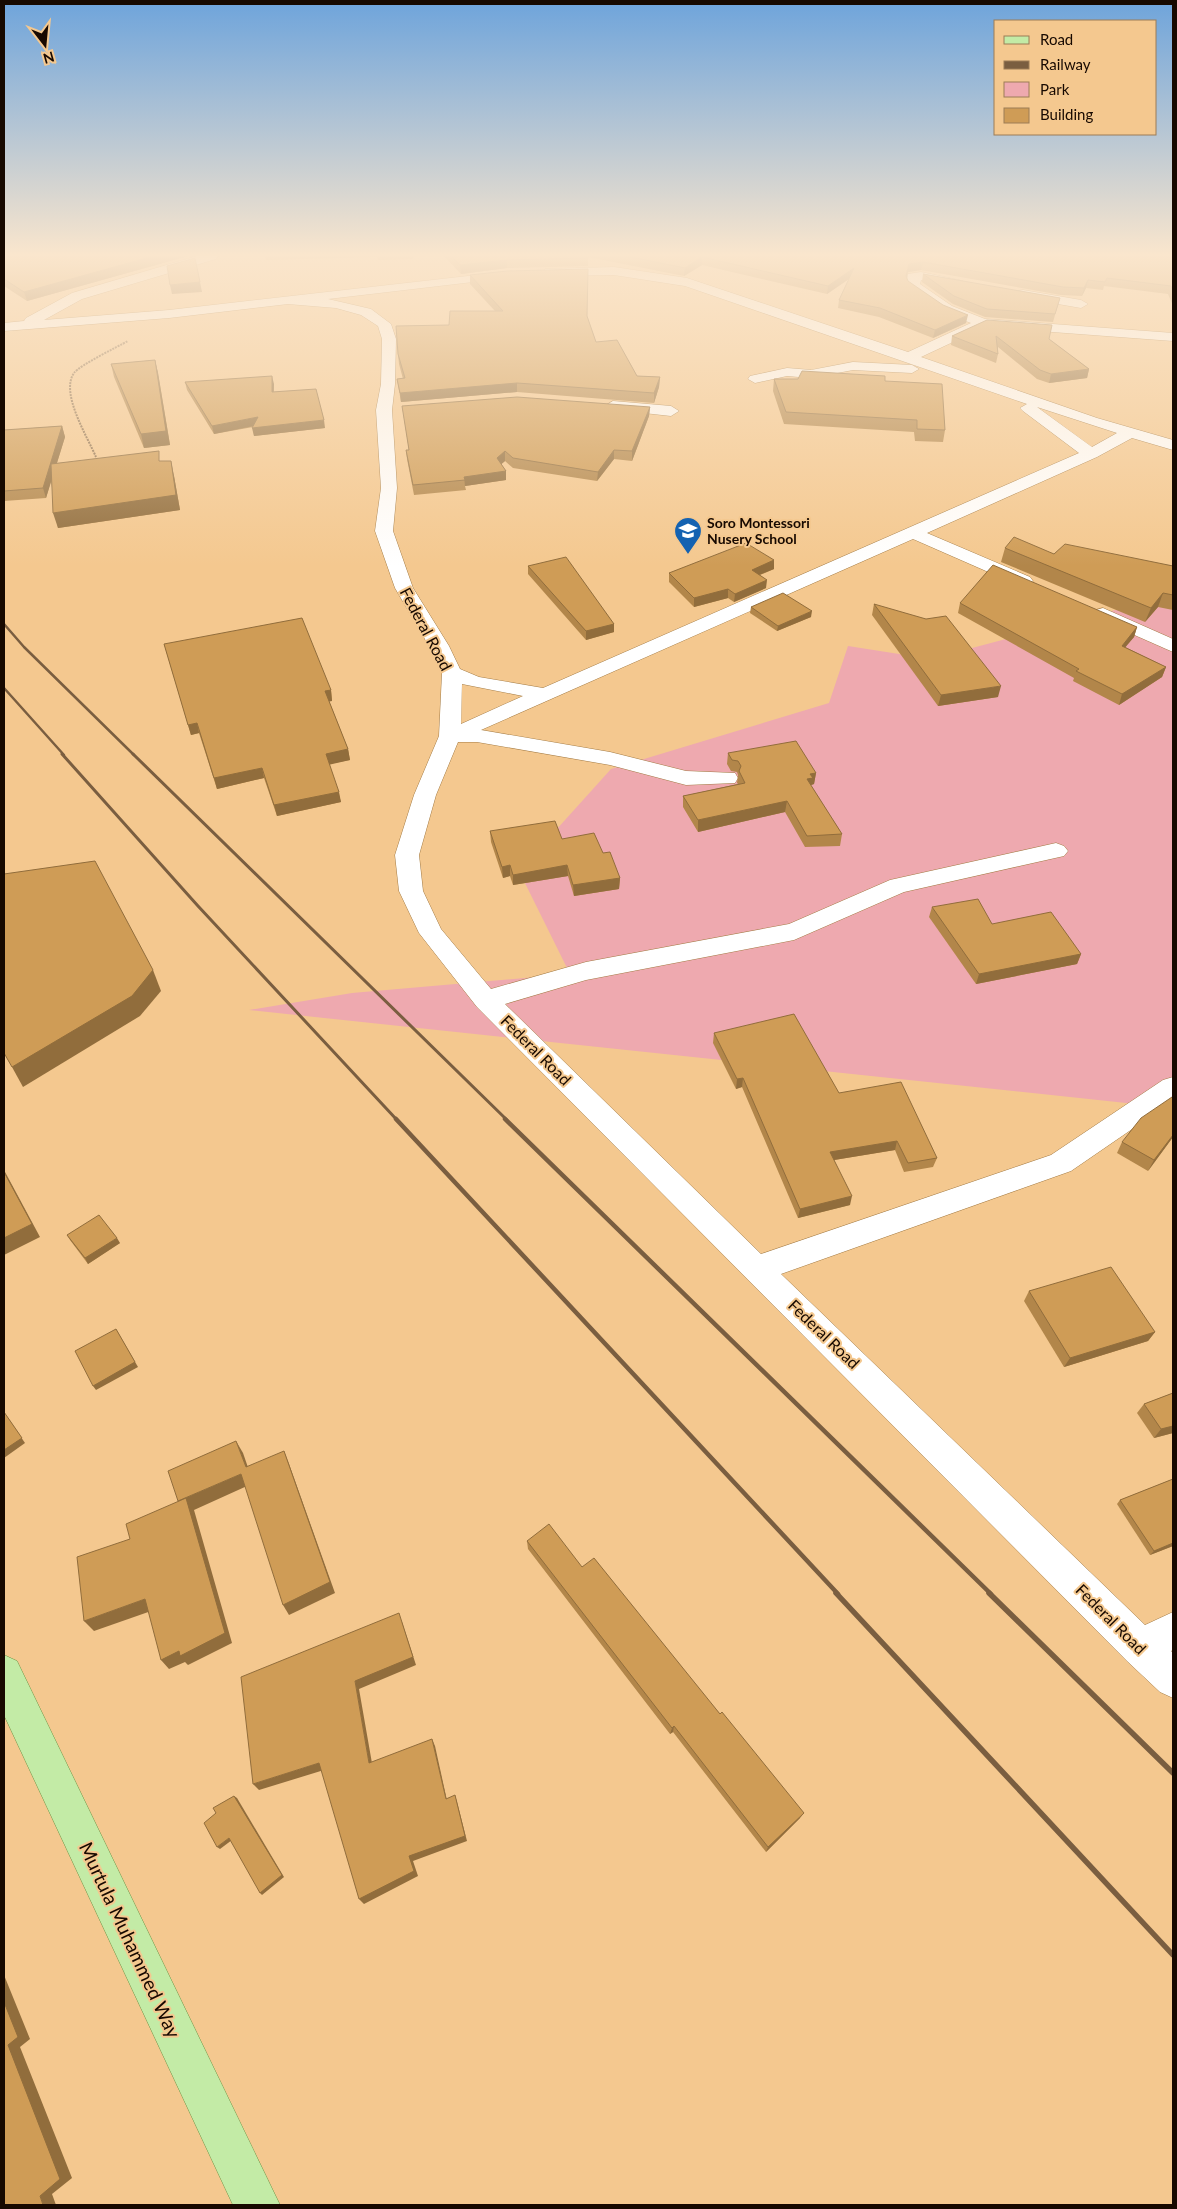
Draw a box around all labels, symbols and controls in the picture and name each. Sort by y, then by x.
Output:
north arrow [20,20,70,70]
legend [994,20,1157,135]
text: Road [1040,30,1073,48]
text: N [41,48,56,68]
text: Railway [1040,55,1091,73]
text: Park [1040,80,1070,98]
text: Building [1040,105,1093,123]
place label: Soro Montessori Nusery School [707,514,810,547]
school or university icon: Soro Montessori Nusery School [673,516,703,555]
street label: Federal Road [397,584,456,673]
street label: Federal Road [497,1011,575,1089]
street label: Federal Road [785,1295,864,1372]
street label: Federal Road [1072,1580,1150,1658]
street label: Murtula Muhammed Way [75,1838,186,2042]

